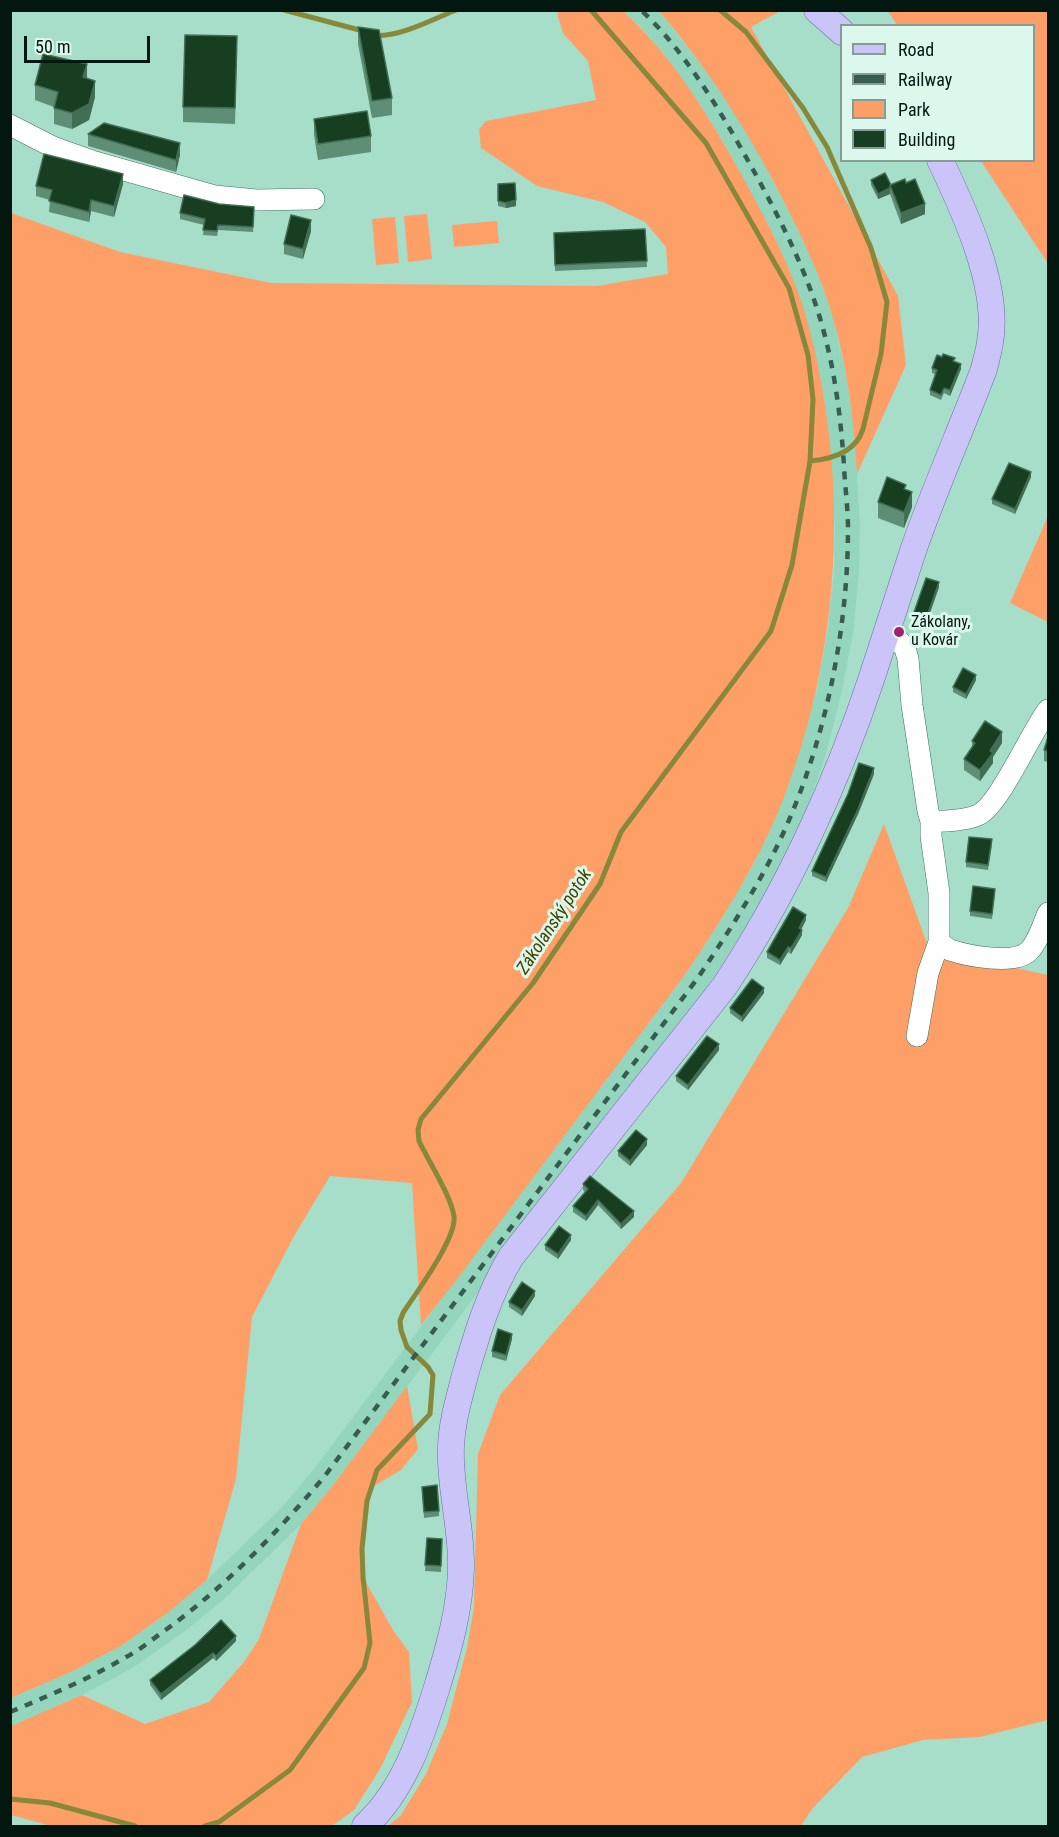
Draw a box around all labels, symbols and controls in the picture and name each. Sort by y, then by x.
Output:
scale bar [27,24,153,62]
legend [840,24,1035,162]
text: 50 m [35,36,70,57]
text: Road [898,39,934,60]
text: Railway [898,69,952,90]
text: Park [898,99,930,120]
text: Building [898,129,955,150]
place label: Zákolany, u Kovár [911,613,970,651]
marker: Zákolany, u Kovár [892,625,906,639]
water label: Zákolanský potok [513,865,597,979]

